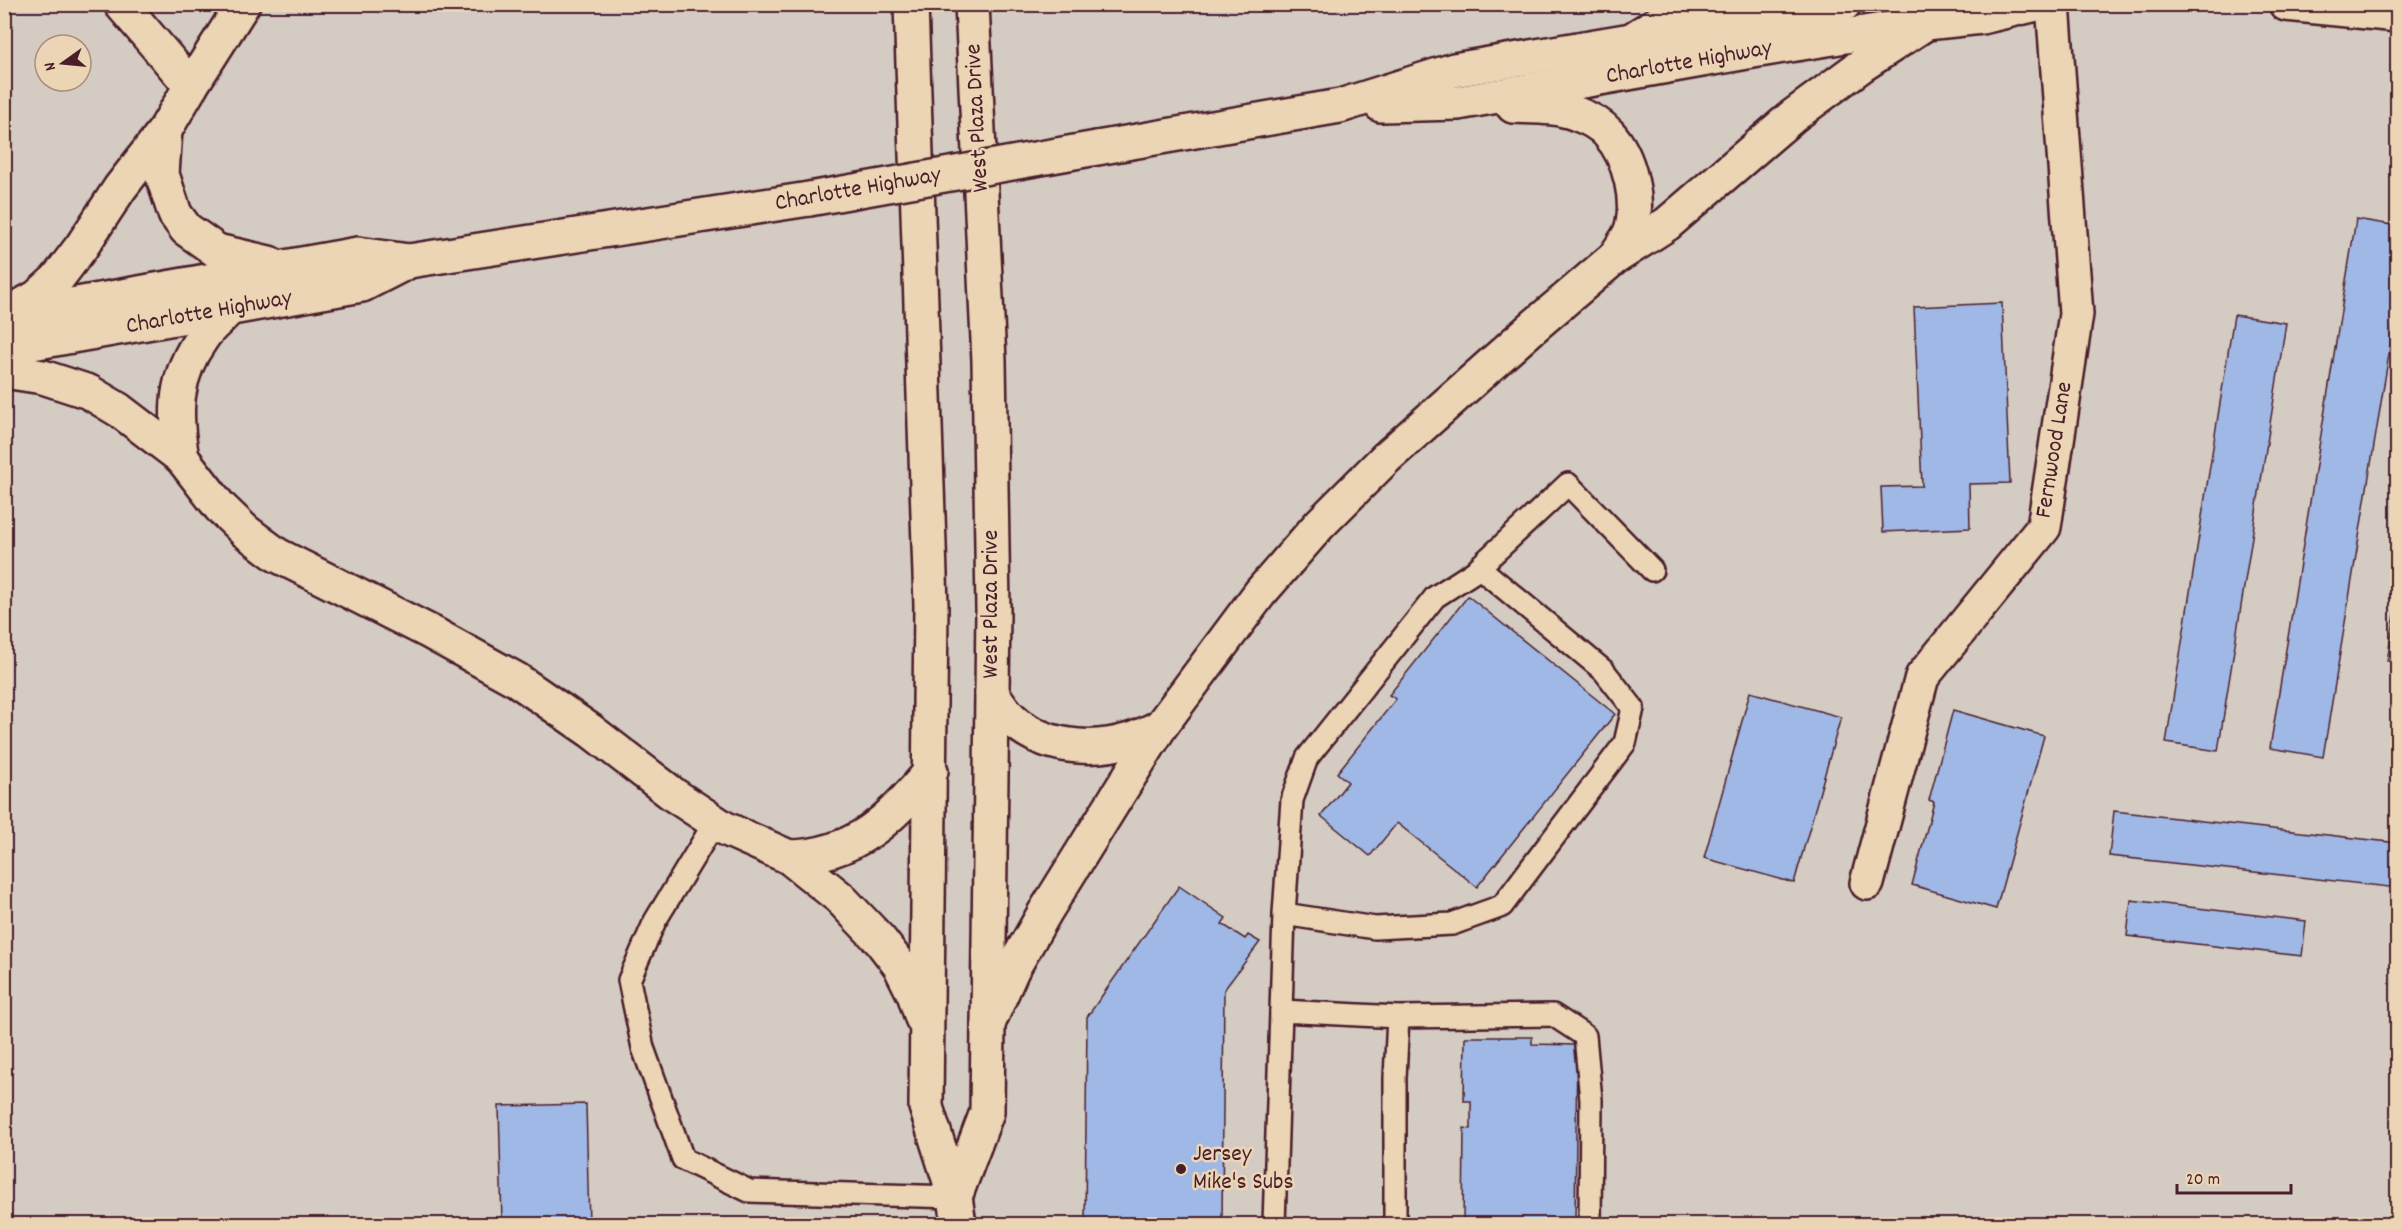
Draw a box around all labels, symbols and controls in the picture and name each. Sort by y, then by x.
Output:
street label: Charlotte Highway [1603,31,1776,94]
north arrow [33,33,93,93]
street label: West Plaza Drive [957,43,999,193]
text: N [39,59,63,73]
street label: Charlotte Highway [772,158,945,221]
street label: Charlotte Highway [123,281,296,344]
street label: Fernwood Lane [2027,379,2083,521]
street label: West Plaza Drive [975,530,1009,678]
place label: Jersey Mike's Subs [1193,1138,1294,1200]
scale bar [2177,1157,2291,1195]
marker: Jersey Mike's Subs [1174,1162,1188,1176]
text: 20 m [2186,1168,2220,1193]

